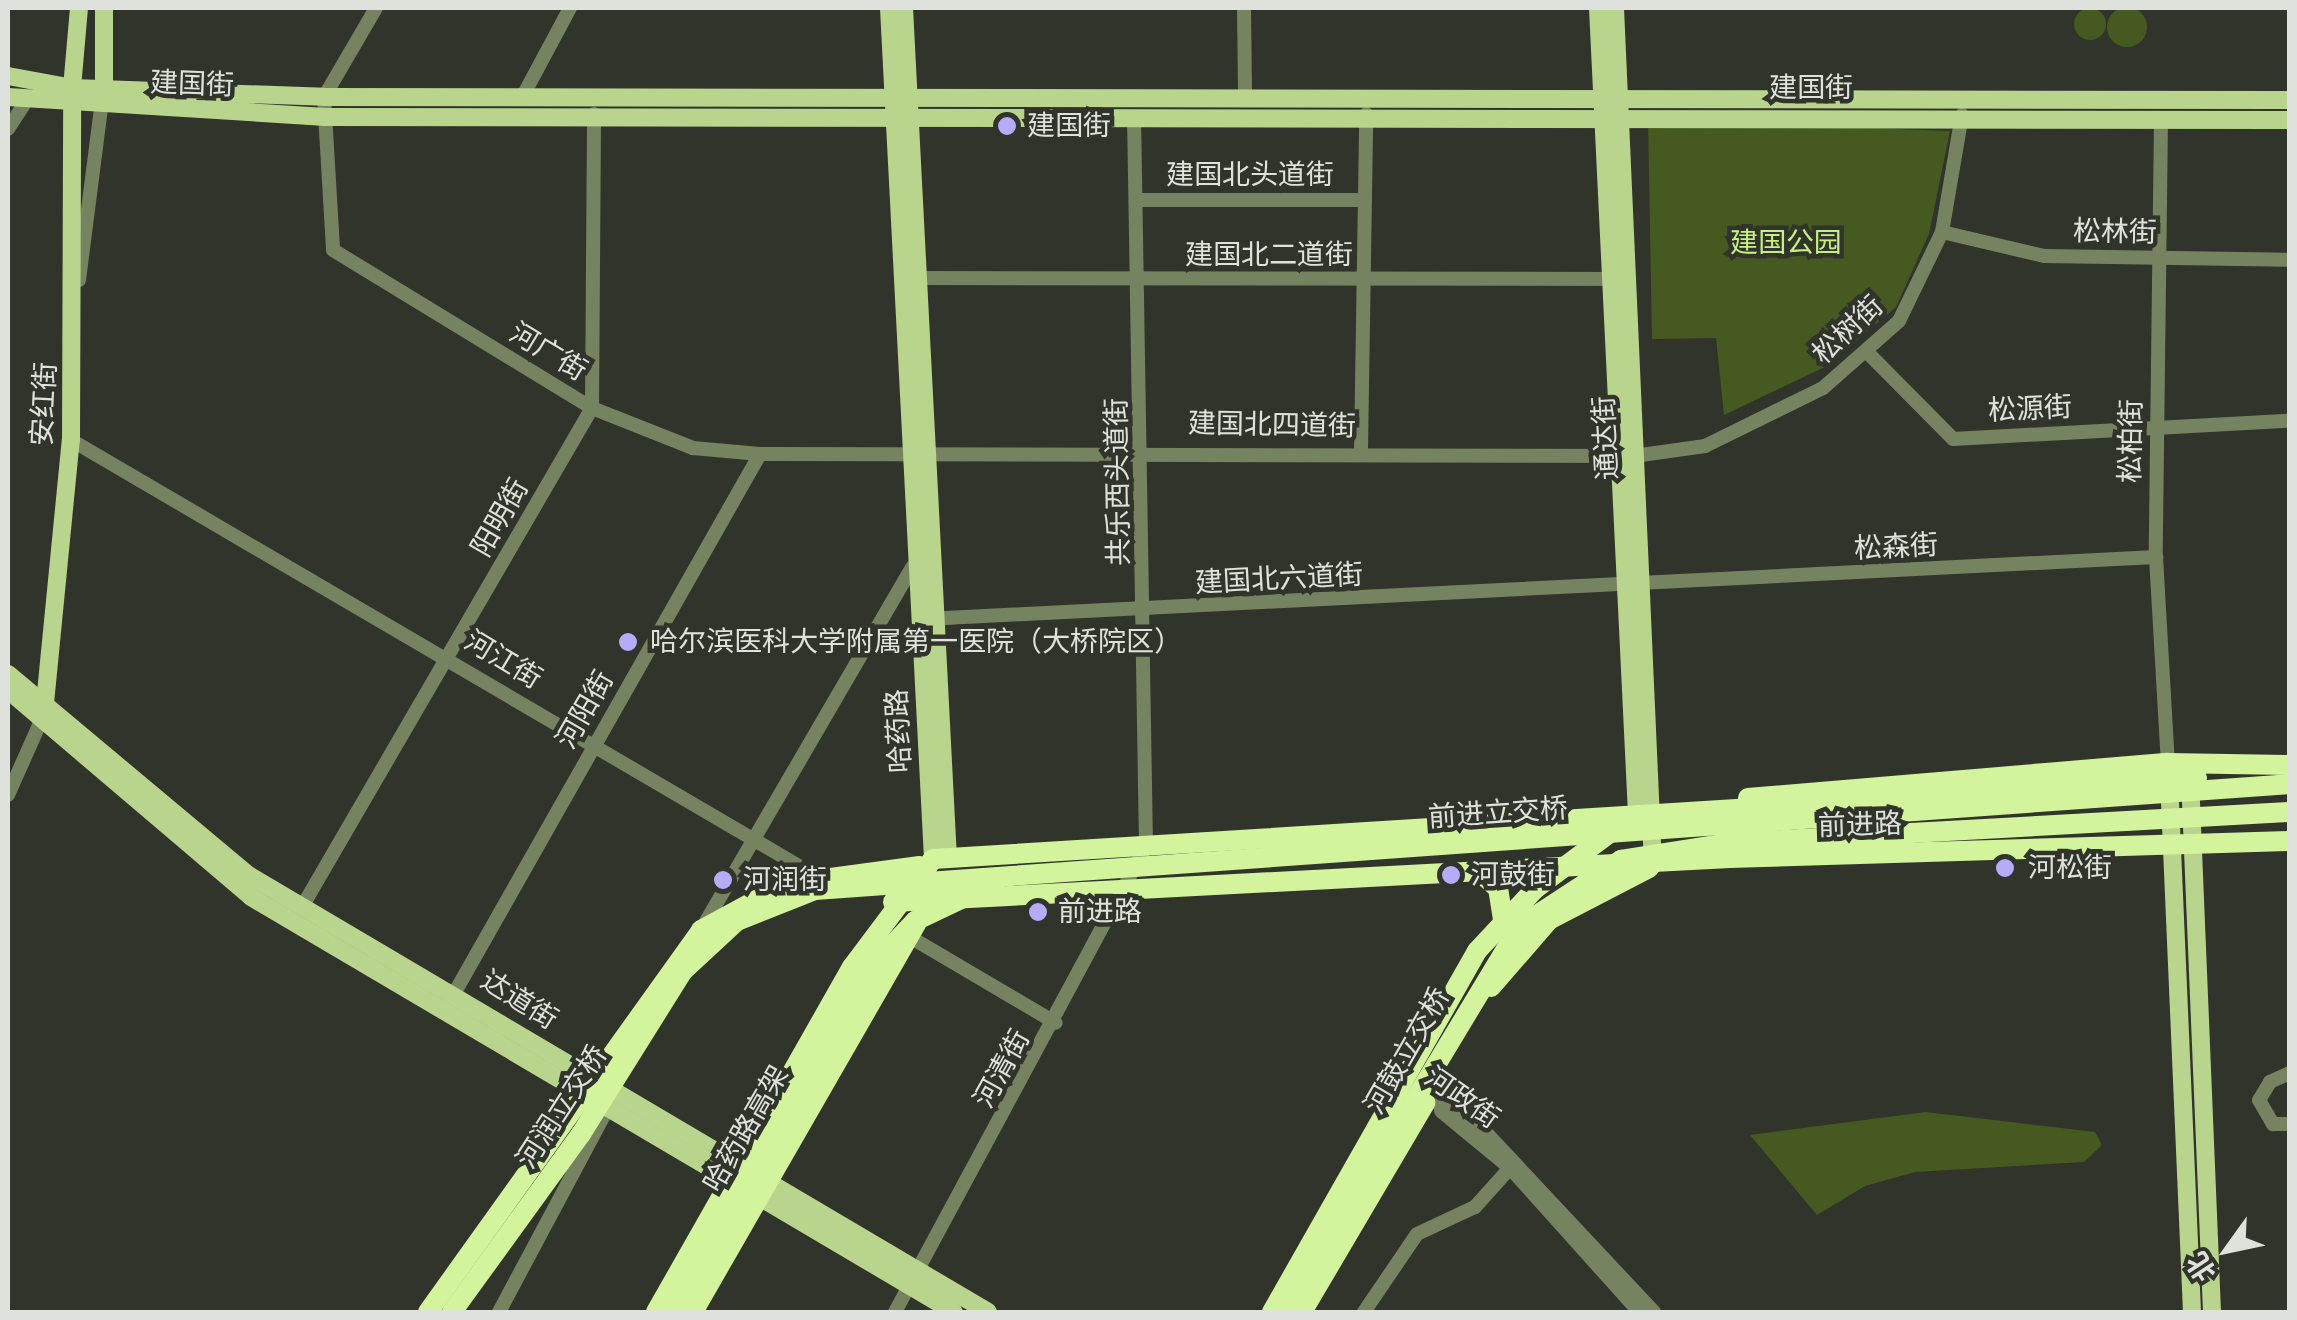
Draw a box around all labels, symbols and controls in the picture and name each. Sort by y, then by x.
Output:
street label: 建国街 [149,66,235,102]
street label: 建国街 [1769,71,1853,105]
place label: 建国街 [1027,109,1111,143]
marker: 建国街 [996,115,1018,137]
street label: 建国北头道街 [1166,158,1334,192]
street label: 松林街 [2073,214,2157,250]
park label: 建国公园 [1730,226,1842,260]
street label: 建国北二道街 [1185,238,1353,272]
street label: 松树街 [1806,289,1890,371]
street label: 河广街 [503,316,593,388]
street label: 安红街 [25,361,63,447]
street label: 松源街 [1987,390,2073,428]
street label: 通达街 [1587,395,1625,481]
street label: 共乐西头道街 [1100,398,1136,566]
street label: 松柏街 [2113,399,2149,483]
street label: 建国北四道街 [1188,407,1356,443]
street label: 阳明街 [464,473,536,563]
street label: 松森街 [1853,528,1939,566]
street label: 建国北六道街 [1194,558,1364,600]
street label: 河江街 [458,624,548,696]
place label: 哈尔滨医科大学附属第一医院（大桥院区） [650,625,1182,659]
marker: 哈尔滨医科大学附属第一医院（大桥院区） [615,629,641,655]
street label: 河阳街 [549,665,621,755]
street label: 哈药路 [880,688,918,774]
street label: 前进立交桥 [1427,791,1569,835]
street label: 前进路 [1817,807,1903,843]
place label: 河松街 [2028,851,2112,885]
marker: 河松街 [1992,855,2018,881]
place label: 河鼓街 [1471,858,1555,892]
place label: 河润街 [743,863,827,897]
marker: 河鼓街 [1440,864,1462,886]
marker: 河润街 [712,869,734,891]
place label: 前进路 [1058,895,1142,929]
marker: 前进路 [1027,901,1049,923]
street label: 达道街 [474,963,564,1037]
street label: 河鼓立交桥 [1357,982,1457,1120]
street label: 河清街 [967,1024,1037,1114]
street label: 河润立交桥 [510,1039,614,1175]
street label: 哈药路高架 [696,1060,796,1198]
street label: 河政街 [1418,1060,1506,1136]
north arrow [2177,1200,2277,1300]
text: 北 [2180,1246,2223,1287]

